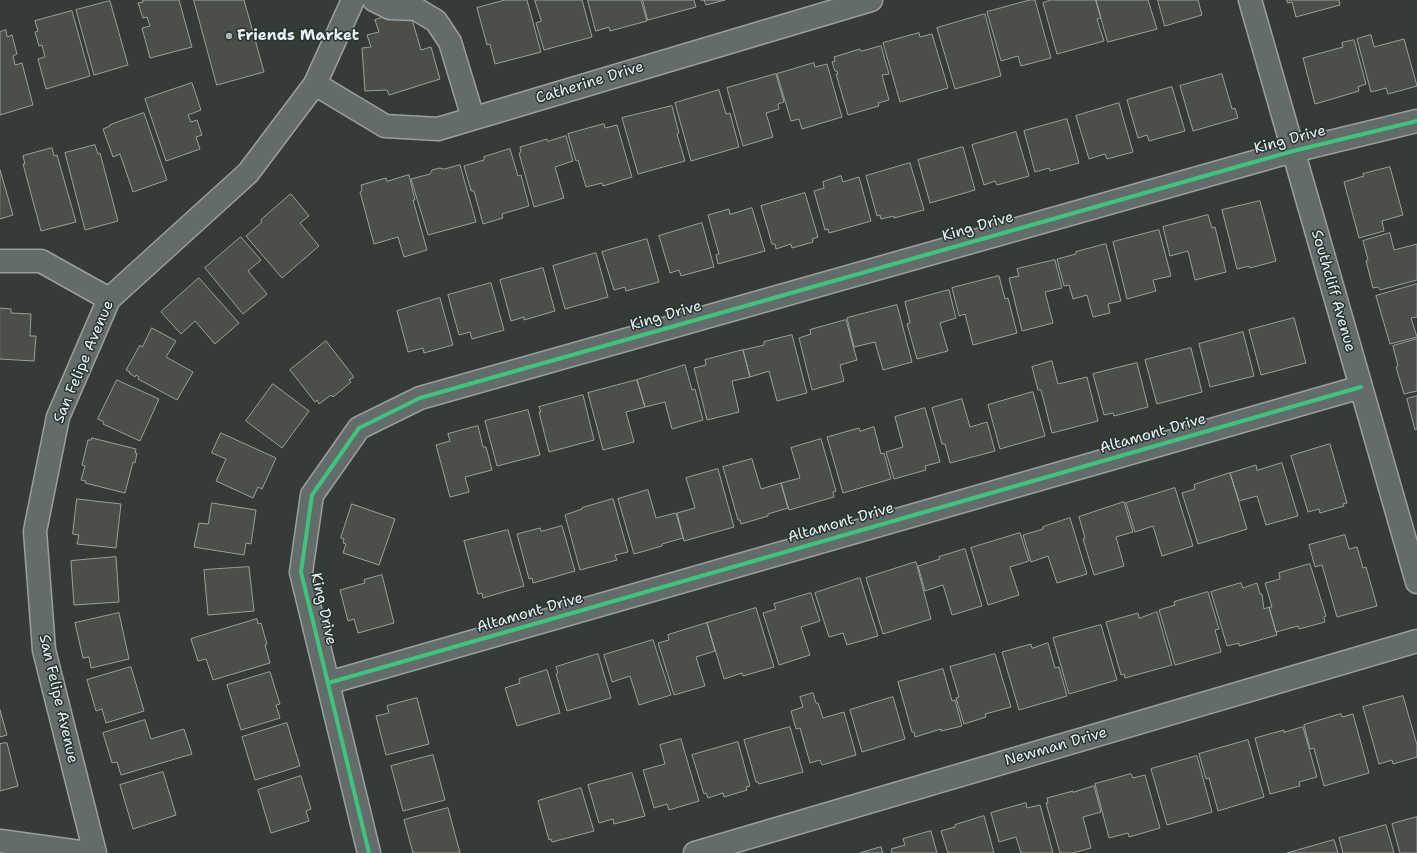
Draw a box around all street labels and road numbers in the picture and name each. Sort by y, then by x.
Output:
street label: Catherine Drive [534,58,646,108]
street label: King Drive [1252,122,1328,158]
street label: King Drive [940,208,1016,246]
street label: Southcliff Avenue [1307,228,1359,354]
street label: King Drive [628,297,704,335]
street label: San Felipe Avenue [50,298,118,426]
street label: Altamont Drive [1098,410,1208,458]
street label: Altamont Drive [786,499,896,547]
street label: King Drive [306,571,340,647]
street label: Altamont Drive [475,589,585,637]
street label: San Felipe Avenue [34,633,82,765]
street label: Newman Drive [1003,724,1109,770]

